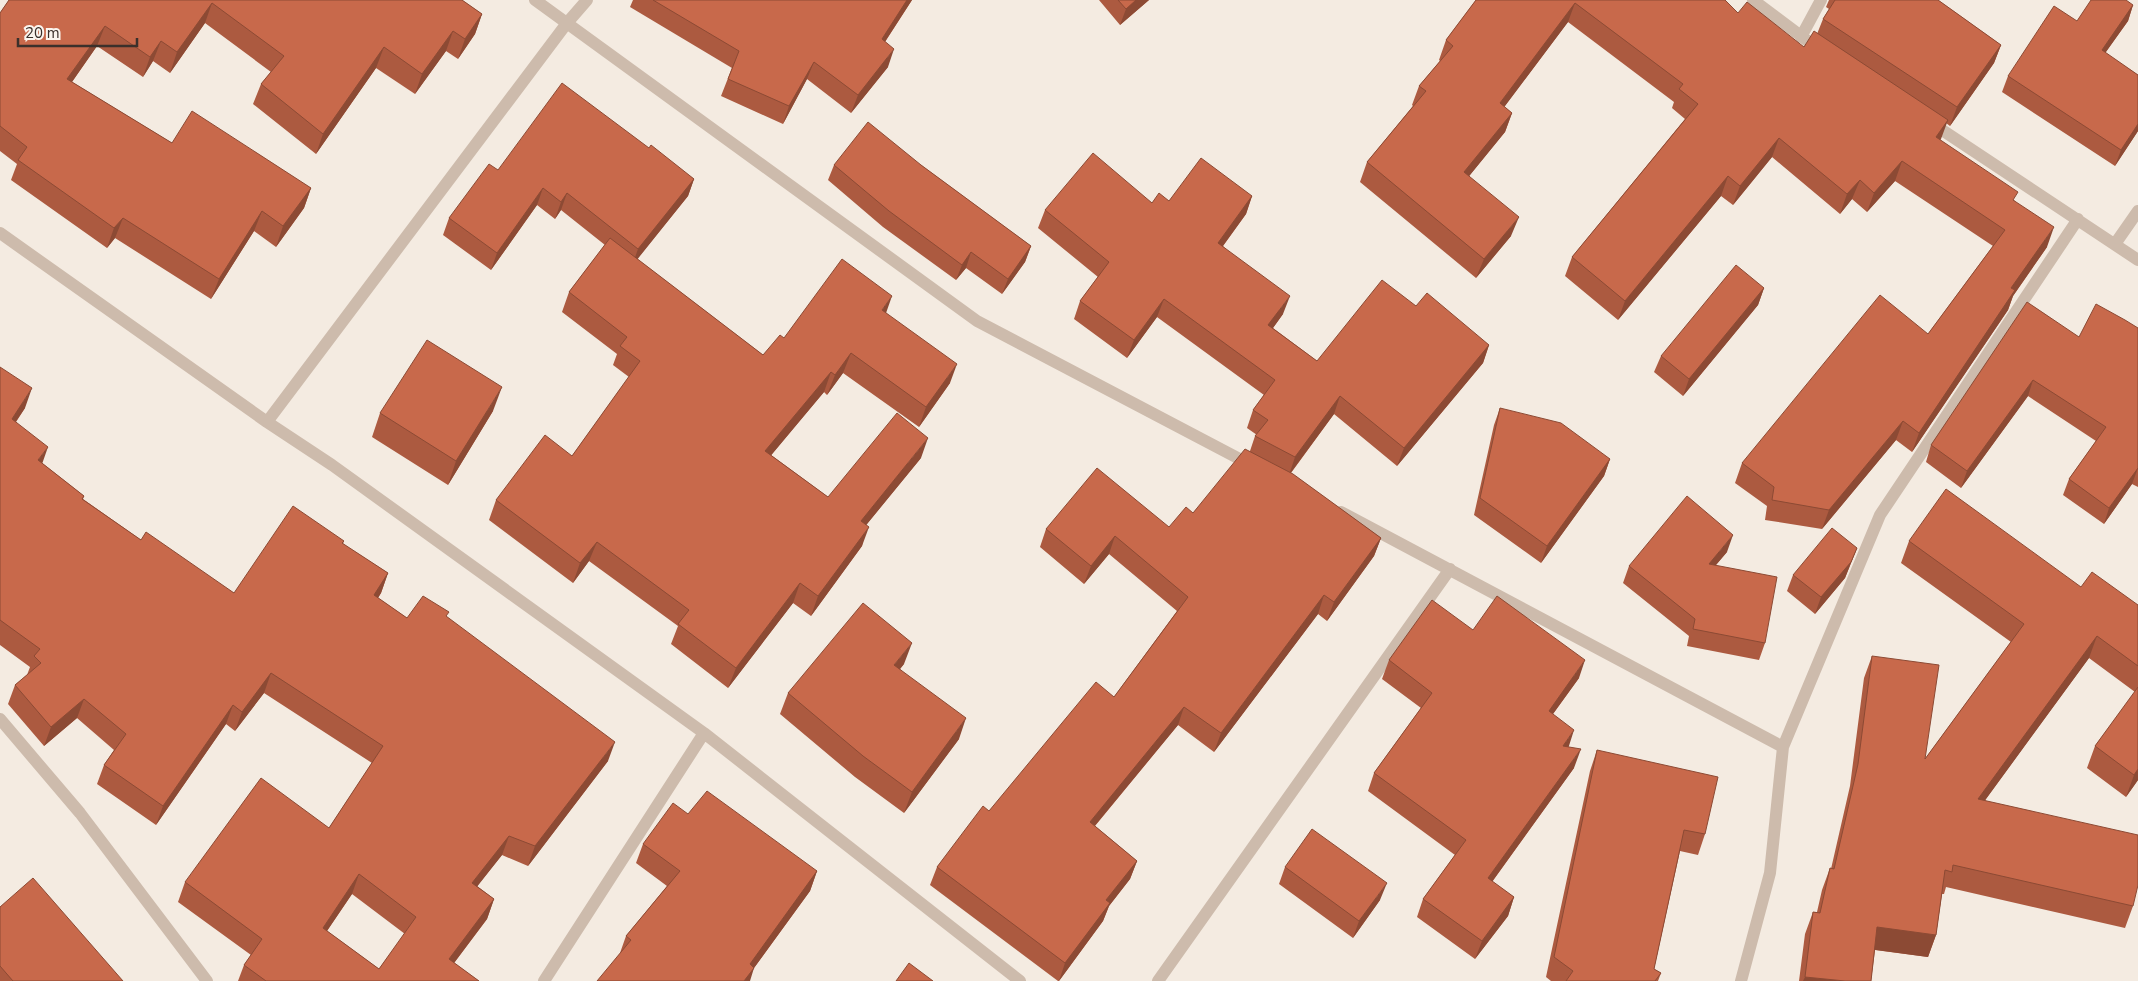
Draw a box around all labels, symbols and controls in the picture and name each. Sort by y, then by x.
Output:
scale bar [18,15,136,47]
text: 20 m [25,23,60,43]

